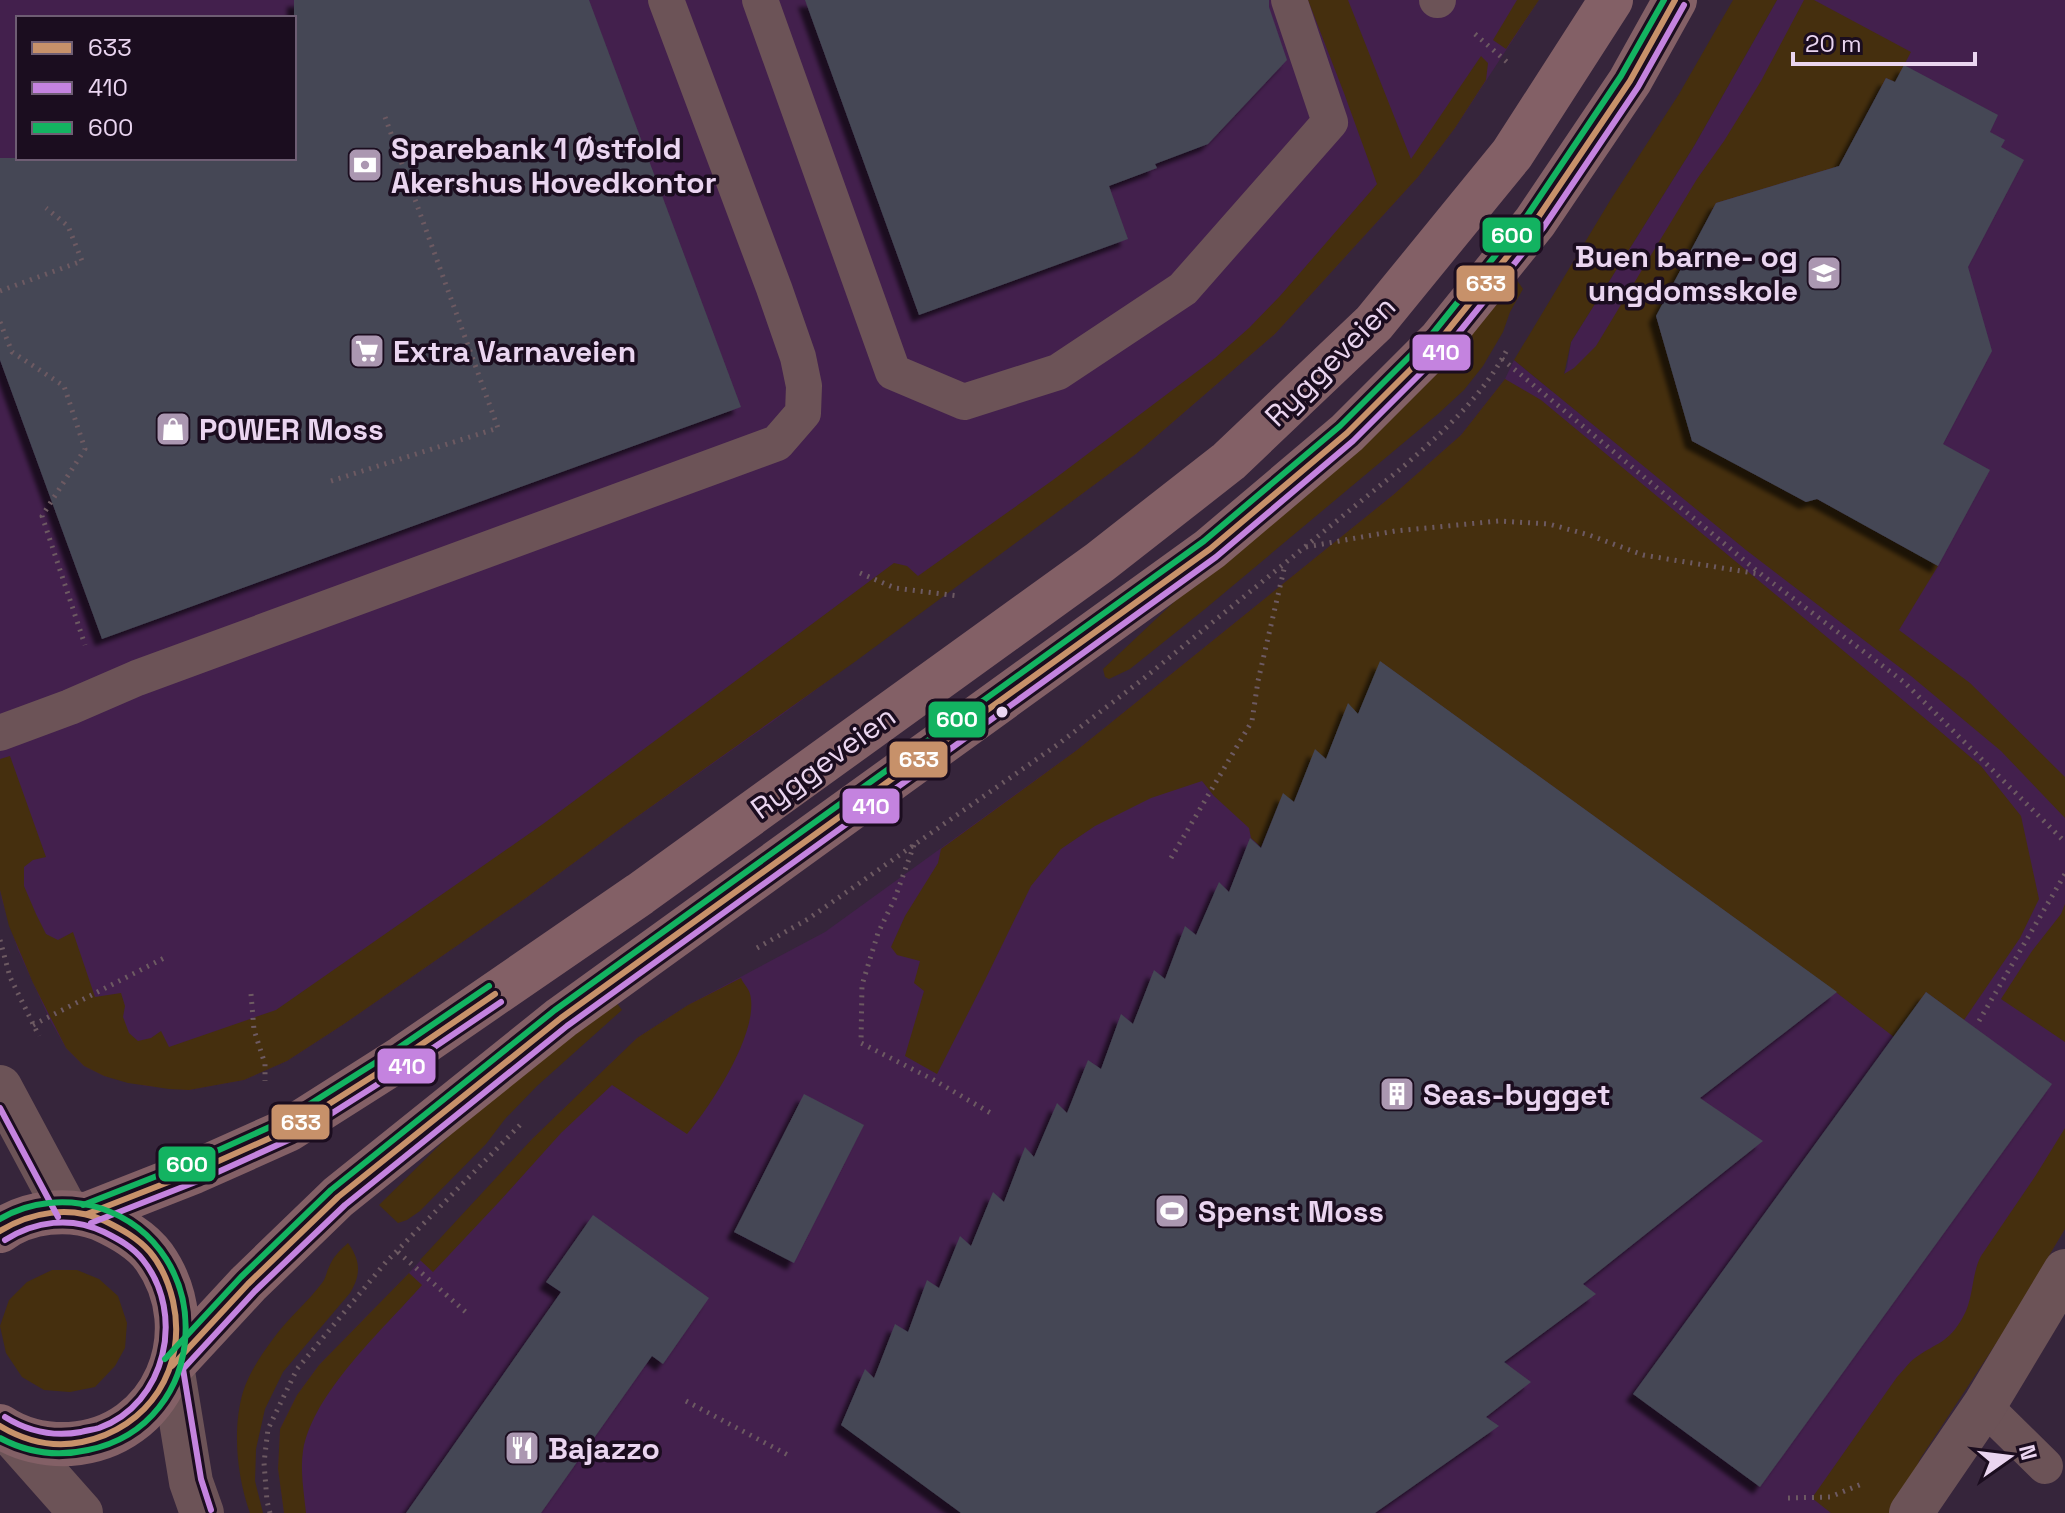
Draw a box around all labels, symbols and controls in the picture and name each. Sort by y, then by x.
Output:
legend [16,16,296,160]
scale bar [1793,16,1975,66]
text: 20 m [1805,28,1862,59]
text: 633 [88,32,132,63]
text: 410 [88,72,128,103]
text: 600 [88,112,133,143]
place label: Sparebank 1 Østfold Akershus Hovedkontor [391,129,717,202]
bank icon: Sparebank 1 Østfold Akershus Hovedkontor [346,146,384,184]
line badge: 600 [1481,216,1542,254]
text: 600 [1491,221,1533,249]
place label: Buen barne- og ungdomsskole [1575,237,1798,310]
school or university icon: Buen barne- og ungdomsskole [1805,254,1843,292]
line badge: 633 [1455,264,1516,303]
text: 633 [1466,269,1506,297]
street label: Ryggeveien [1256,287,1404,435]
supermarket icon: Extra Varnaveien [348,332,386,370]
place label: Extra Varnaveien [393,332,636,371]
line badge: 410 [1411,333,1472,372]
text: 410 [1422,338,1460,366]
shop icon: POWER Moss [154,410,192,448]
place label: POWER Moss [199,410,384,449]
street label: Ryggeveien [743,696,903,828]
line badge: 600 [927,700,987,739]
unlabelled marker [994,704,1010,720]
text: 600 [936,705,978,733]
line badge: 633 [888,740,949,779]
text: 633 [899,745,939,773]
line badge: 410 [841,787,901,825]
text: 410 [852,792,890,820]
line badge: 410 [376,1047,437,1085]
text: 410 [388,1052,426,1080]
building icon: Seas-bygget [1378,1075,1416,1113]
place label: Seas-bygget [1423,1075,1611,1114]
line badge: 633 [270,1103,331,1141]
text: 633 [281,1108,321,1136]
line badge: 600 [157,1145,217,1183]
text: 600 [166,1150,208,1178]
sports icon: Spenst Moss [1153,1192,1191,1230]
place label: Spenst Moss [1198,1192,1384,1231]
north arrow [1969,1417,2049,1497]
restaurant icon: Bajazzo [503,1429,541,1467]
place label: Bajazzo [548,1429,660,1468]
text: N [2013,1442,2044,1463]

